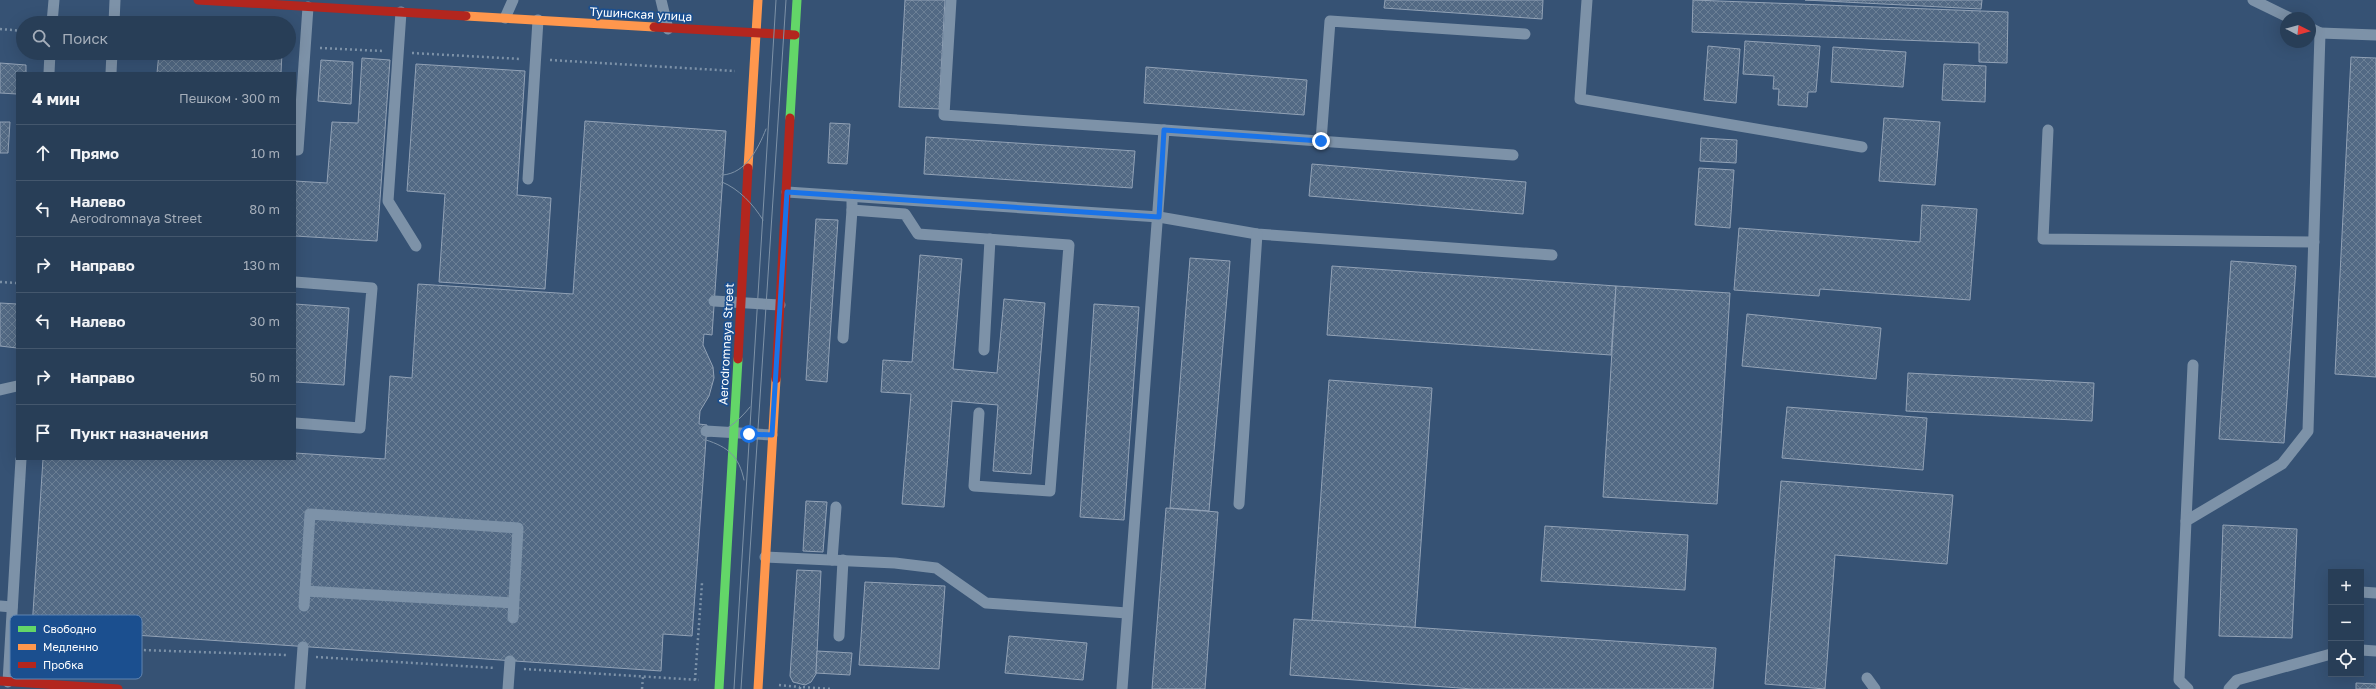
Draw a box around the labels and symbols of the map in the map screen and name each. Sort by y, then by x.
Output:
street label: Тушинская улица [589,4,693,24]
north arrow [2280,12,2316,48]
route end [1312,132,1330,150]
street label: Aerodromnaya Street [715,283,737,405]
route start [740,425,758,443]
legend [10,615,142,679]
text: Свободно [43,622,97,635]
text: Медленно [43,640,99,653]
text: Пробка [43,658,84,671]

